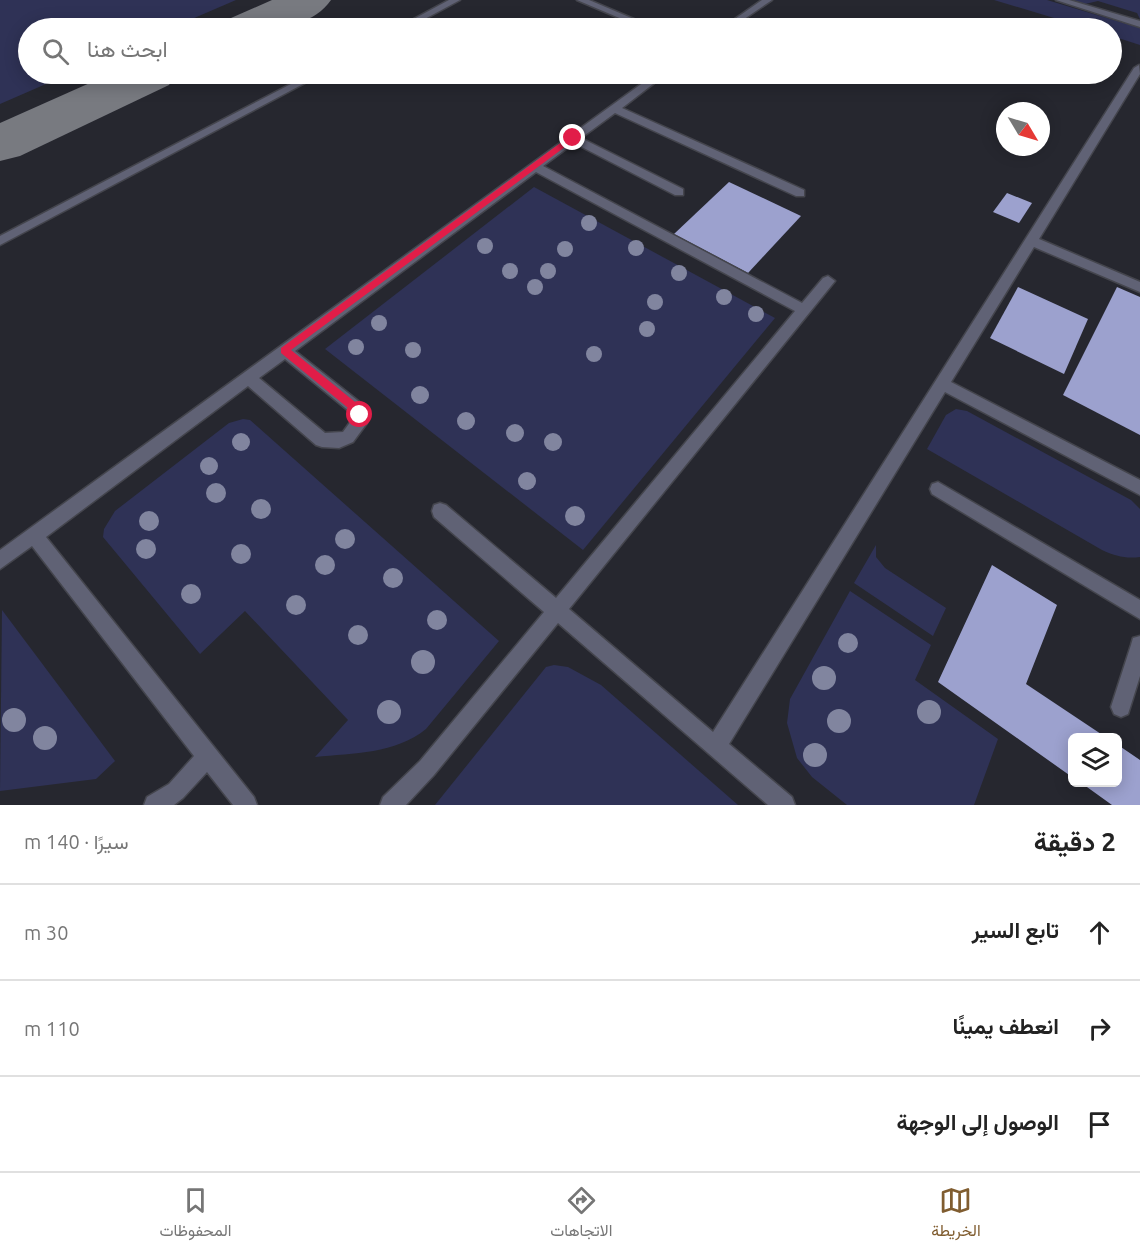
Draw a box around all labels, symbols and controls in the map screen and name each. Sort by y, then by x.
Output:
search box [18,18,1122,84]
icon: search [39,35,72,68]
text: ابحث هنا [87,36,168,61]
north arrow [996,102,1050,156]
route end [559,124,585,150]
route start [346,401,372,427]
map controls [1068,733,1122,787]
button: layers [1068,733,1122,787]
text: 2 دقيقة [1034,827,1116,856]
text: سيرًا · 140 m [24,830,129,853]
icon: ahead [1083,916,1116,949]
text: تابع السير [972,917,1059,942]
text: 30 m [24,921,68,944]
icon: right [1083,1012,1116,1045]
text: انعطف يمينًا [952,1013,1059,1038]
text: 110 m [24,1017,80,1040]
icon: arrive [1083,1108,1116,1141]
text: الوصول إلى الوجهة [896,1109,1059,1134]
tab: المحفوظات [159,1184,232,1245]
tab: الاتجاهات [550,1184,612,1245]
tab: الخريطة [931,1184,981,1245]

